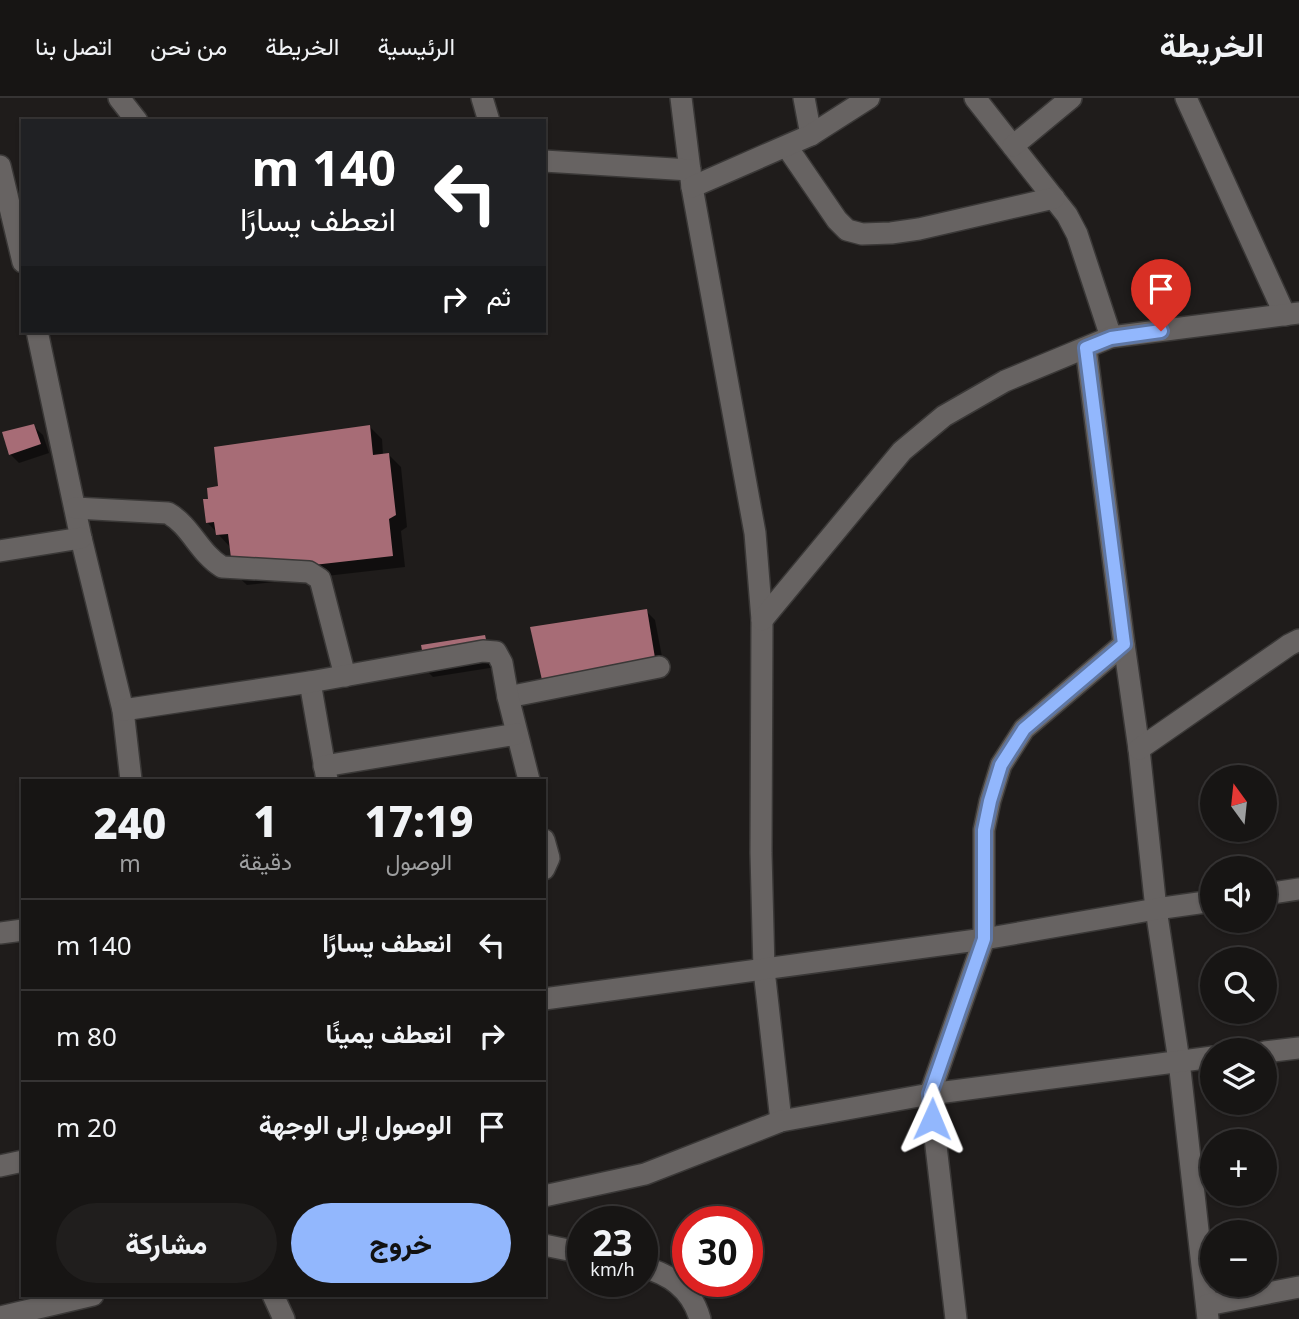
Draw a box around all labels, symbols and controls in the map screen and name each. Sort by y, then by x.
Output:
text: الخريطة [1160,22,1264,67]
text: اتصل بنا [35,29,112,62]
text: من نحن [150,29,227,62]
text: الخريطة [265,29,339,62]
text: الرئيسية [377,29,455,62]
text: 140 m [251,134,396,200]
icon: left [420,147,511,238]
text: انعطف يسارًا [240,197,396,240]
pin [1131,259,1191,331]
icon: arrive [1142,270,1180,308]
text: ثم [487,278,511,314]
icon: right [435,280,473,318]
north arrow [1200,765,1278,842]
map controls [1200,765,1277,1297]
text: 1 [253,792,278,849]
text: 17:19 [364,792,474,849]
text: 240 [94,794,166,851]
text: دقيقة [239,845,292,877]
text: الوصول [386,845,452,877]
text: m [119,847,141,879]
button: sound [1200,856,1277,933]
text: انعطف يسارًا [322,924,452,960]
icon: left [473,926,511,964]
text: 140 m [56,927,132,963]
button: search [1200,947,1277,1024]
text: انعطف يمينًا [325,1015,452,1051]
icon: right [473,1017,511,1055]
text: 80 m [56,1018,117,1054]
button: layers [1200,1038,1277,1115]
position arrow [895,1082,969,1156]
text: الوصول إلى الوجهة [259,1106,452,1142]
icon: arrive [473,1108,511,1146]
text: 20 m [56,1109,117,1145]
button: + [1200,1129,1277,1206]
button: مشاركة [56,1203,277,1283]
button: خروج [291,1203,511,1283]
speed limit sign: 30 [672,1206,763,1297]
text: 23 [592,1219,633,1266]
button: − [1200,1220,1277,1297]
text: km/h [590,1257,635,1281]

